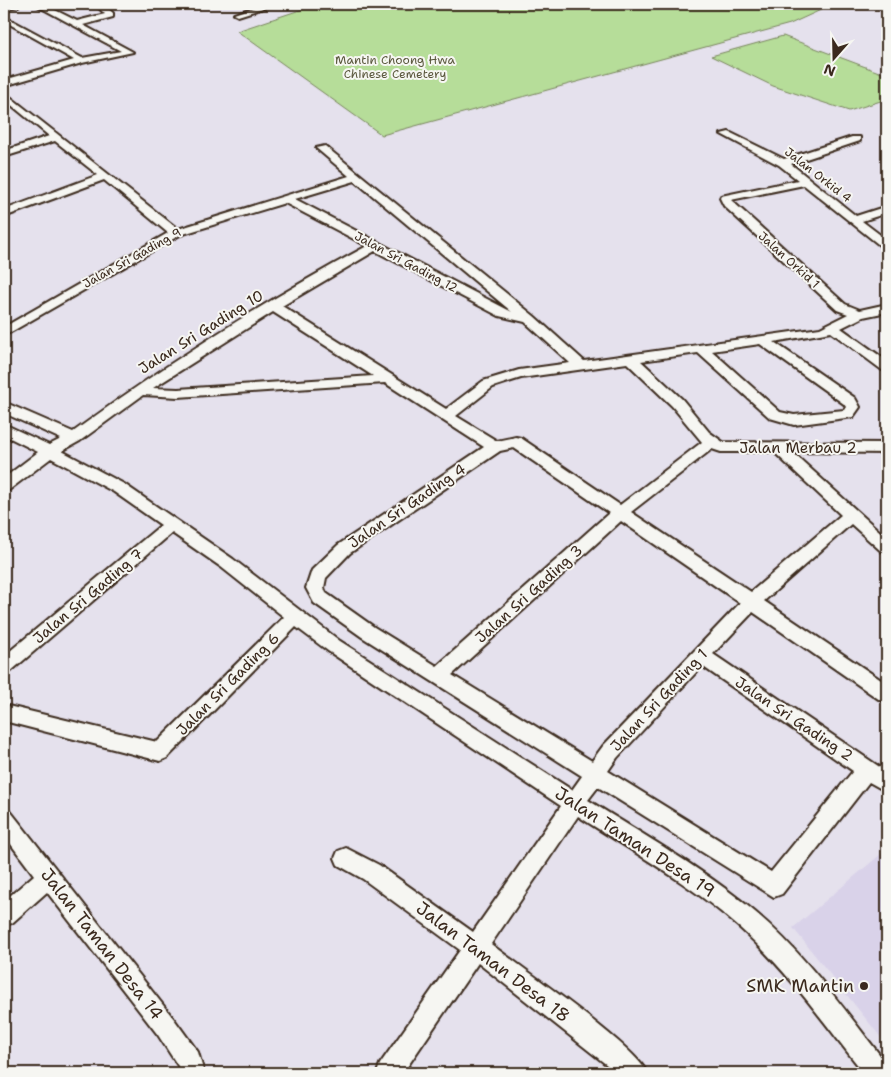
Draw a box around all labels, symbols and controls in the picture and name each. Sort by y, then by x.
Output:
north arrow [808,32,858,82]
park label: Mantin Choong Hwa Chinese Cemetery [335,52,455,82]
text: N [821,60,838,81]
street label: Jalan Orkid 4 [781,144,855,206]
street label: Jalan Sri Gading 9 [80,224,184,292]
street label: Jalan Sri Gading 12 [352,228,460,296]
street label: Jalan Orkid 1 [755,228,823,292]
street label: Jalan Sri Gading 10 [135,285,267,379]
street label: Jalan Merbau 2 [739,438,857,458]
street label: Jalan Sri Gading 4 [344,459,470,553]
street label: Jalan Sri Gading 3 [471,540,587,648]
street label: Jalan Sri Gading 7 [29,544,147,648]
street label: Jalan Sri Gading 6 [172,628,284,740]
street label: Jalan Sri Gading 1 [606,644,712,756]
street label: Jalan Sri Gading 2 [731,672,857,766]
street label: Jalan Taman Desa 19 [550,781,720,903]
street label: Jalan Taman Desa 14 [35,863,169,1025]
street label: Jalan Taman Desa 18 [411,896,575,1028]
place label: SMK Mantin [746,974,854,998]
marker: SMK Mantin [858,980,870,992]

